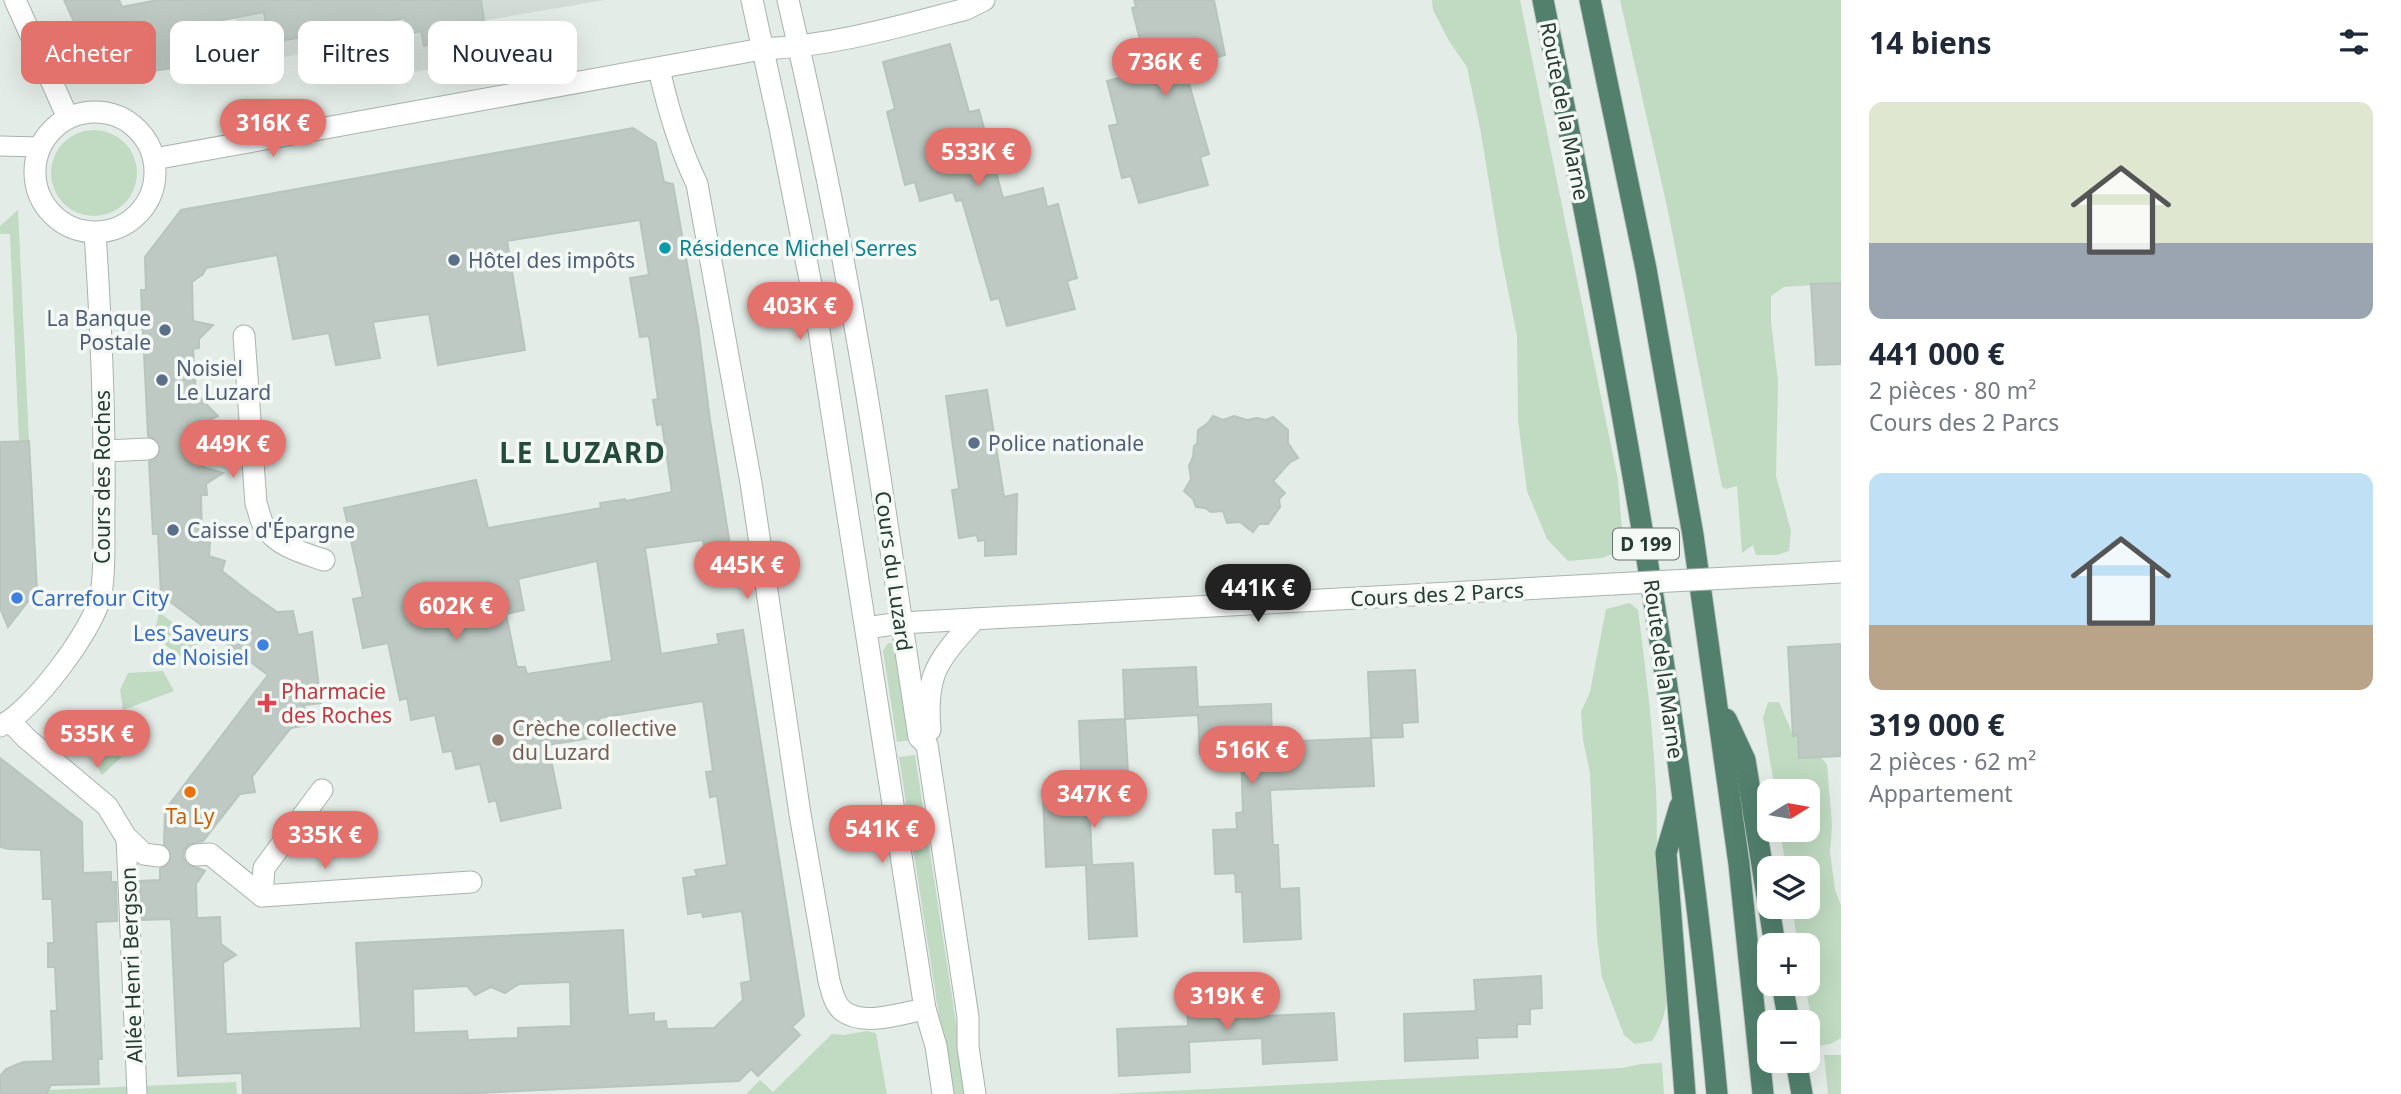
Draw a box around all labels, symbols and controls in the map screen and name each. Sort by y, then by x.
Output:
street label: Route de la Marne [1534,20,1596,202]
chip: Acheter [21,21,156,84]
chip: Louer [170,21,284,84]
chip: Filtres [298,21,414,84]
chip: Nouveau [428,21,577,84]
text: 14 biens [1869,22,1992,63]
icon: filters [2335,23,2373,61]
pin: 736K € [1108,38,1222,98]
text: 736K € [1128,45,1202,77]
pin: 316K € [216,100,330,159]
text: 316K € [236,106,310,138]
pin: 533K € [921,128,1035,188]
text: 533K € [941,135,1015,167]
icon: home [2058,147,2184,273]
place label: Résidence Michel Serres [679,234,917,262]
marker: Résidence Michel Serres [657,240,673,256]
place label: Hôtel des impôts [468,246,635,274]
marker: Hôtel des impôts [446,252,462,268]
pin: 403K € [743,282,857,342]
text: 403K € [763,289,837,321]
place label: La Banque Postale [47,304,151,356]
marker: La Banque Postale [157,322,173,338]
text: 441 000 € [1869,333,2005,374]
place label: Noisiel Le Luzard [176,354,271,406]
marker: Noisiel Le Luzard [154,372,170,388]
text: 2 pièces · 80 m² [1869,374,2036,406]
street label: Cours des Roches [88,390,116,564]
text: Cours des 2 Parcs [1869,406,2059,438]
pin: 449K € [176,420,290,480]
text: 449K € [196,427,270,459]
place label: Police nationale [988,429,1144,457]
district label: LE LUZARD [499,433,667,471]
marker: Police nationale [966,435,982,451]
street label: Cours du Luzard [869,489,919,653]
place label: Caisse d'Épargne [187,516,355,544]
icon: home [2058,518,2184,644]
marker: Caisse d'Épargne [165,522,181,538]
road number: D 199 [1613,528,1679,559]
pin: 445K € [690,542,804,601]
text: 445K € [710,548,784,580]
pin: 441K € [1201,564,1315,624]
text: 441K € [1221,571,1295,603]
street label: Cours des 2 Parcs [1349,575,1525,613]
street label: Route de la Marne [1638,578,1690,760]
pin: 602K € [399,582,513,642]
place label: Carrefour City [31,584,169,612]
text: 602K € [419,589,493,621]
marker: Carrefour City [9,590,25,606]
place label: Les Saveurs de Noisiel [133,619,249,671]
marker: Les Saveurs de Noisiel [255,637,271,653]
place label: Pharmacie des Roches [281,677,392,729]
marker: Pharmacie des Roches [259,695,275,711]
text: 319 000 € [1869,704,2005,745]
pin: 535K € [40,710,154,770]
place label: Crèche collective du Luzard [512,714,677,766]
text: 535K € [60,717,134,749]
pin: 516K € [1195,726,1309,786]
marker: Crèche collective du Luzard [490,732,506,748]
text: 516K € [1215,733,1289,765]
text: 2 pièces · 62 m² [1869,745,2036,777]
pin: 347K € [1037,770,1151,830]
text: 347K € [1057,777,1131,809]
text: Appartement [1869,777,2013,809]
north arrow [1757,779,1820,842]
map controls [1757,779,1820,1073]
marker: Ta Ly [182,784,198,800]
place label: Ta Ly [166,802,215,830]
pin: 541K € [825,806,939,865]
pin: 335K € [268,812,382,871]
text: 541K € [845,812,919,844]
text: 335K € [288,818,362,850]
button: layers [1757,856,1820,919]
street label: Allée Henri Bergson [114,867,148,1063]
button: + [1757,933,1820,996]
pin: 319K € [1170,972,1284,1032]
text: 319K € [1190,979,1264,1011]
button: − [1757,1010,1820,1073]

